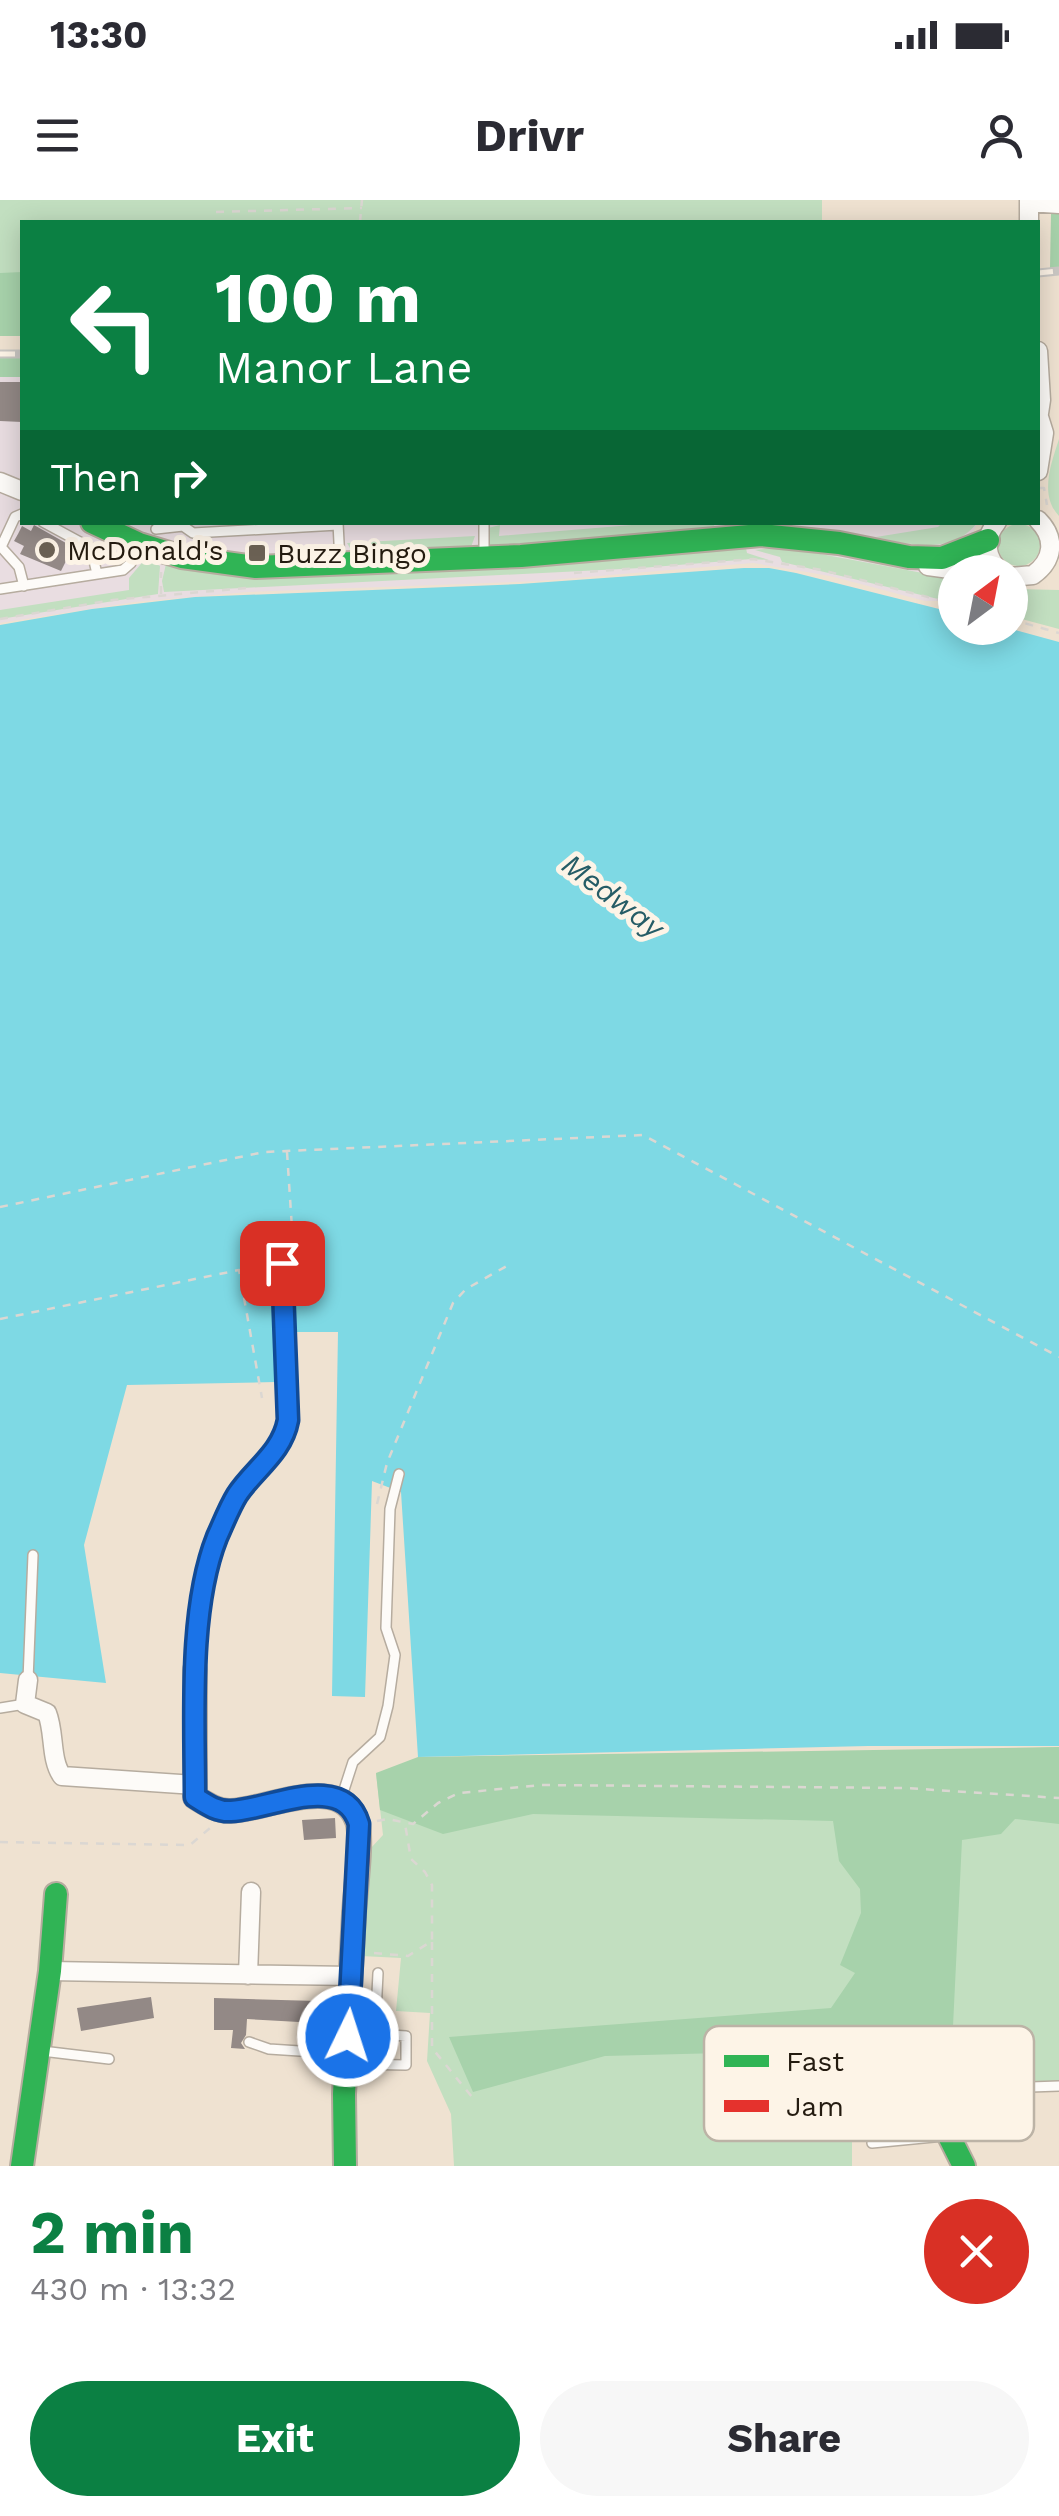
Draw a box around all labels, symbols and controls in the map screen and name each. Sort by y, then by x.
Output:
text: 13:30 [50,13,147,57]
icon: menu [30,108,85,163]
icon: person [974,108,1029,163]
text: Drivr [475,109,584,162]
text: 100 m [215,257,421,339]
icon: left [50,260,180,390]
text: Manor Lane [215,341,472,394]
icon: right [161,450,216,505]
text: Then [50,456,141,500]
place label: McDonald's [67,534,224,567]
place label: Buzz Bingo [277,537,427,570]
marker: McDonald's [36,539,58,561]
marker: Buzz Bingo [246,542,268,564]
north arrow [938,555,1028,645]
map controls [938,555,1028,645]
water label: Medway [556,846,672,946]
pin [240,1221,325,1306]
icon: arrive [255,1236,310,1291]
position arrow [296,1984,400,2088]
legend [704,2026,1034,2141]
text: Fast [786,2045,844,2078]
text: Jam [786,2090,844,2123]
text: 2 min [30,2197,194,2268]
button: close [924,2199,1029,2304]
text: 430 m · 13:32 [30,2270,236,2308]
button: Exit [30,2381,520,2496]
button: Share [540,2381,1029,2496]

